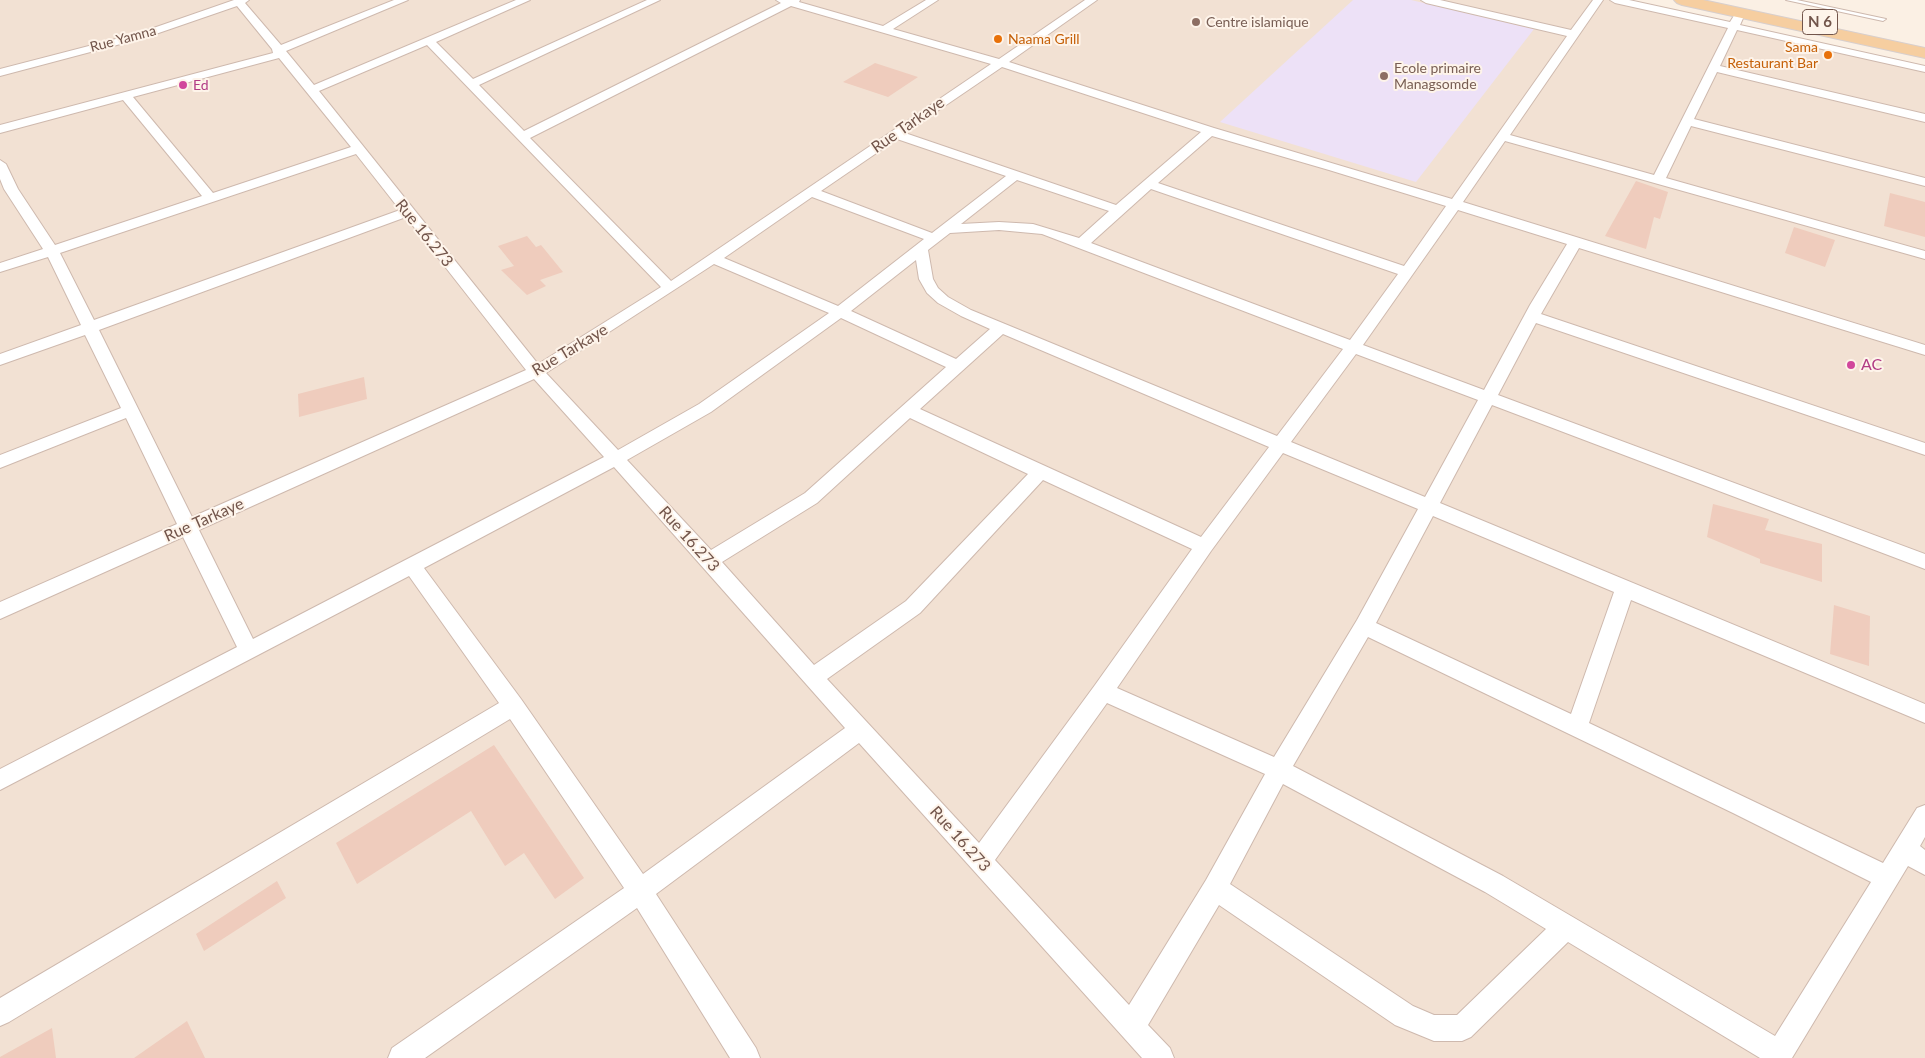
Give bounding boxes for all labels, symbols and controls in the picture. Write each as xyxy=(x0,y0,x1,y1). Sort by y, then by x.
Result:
road number: N 6 xyxy=(1802,10,1838,34)
place label: Centre islamique xyxy=(1206,14,1309,30)
marker: Centre islamique xyxy=(1190,16,1202,28)
street label: Rue Yamna xyxy=(88,22,158,56)
place label: Naama Grill xyxy=(1008,31,1080,47)
marker: Naama Grill xyxy=(992,33,1004,45)
place label: Sama Restaurant Bar xyxy=(1727,39,1818,72)
marker: Sama Restaurant Bar xyxy=(1822,49,1834,61)
place label: Ecole primaire Managsomde xyxy=(1394,60,1481,92)
marker: Ecole primaire Managsomde xyxy=(1378,70,1390,82)
place label: Ed xyxy=(193,77,209,93)
marker: Ed xyxy=(177,79,189,91)
street label: Rue Tarkaye xyxy=(868,93,948,157)
street label: Rue 16.273 xyxy=(391,195,457,271)
street label: Rue Tarkaye xyxy=(529,320,611,380)
place label: AC xyxy=(1861,355,1882,375)
marker: AC xyxy=(1845,359,1857,371)
street label: Rue Tarkaye xyxy=(161,494,247,546)
street label: Rue 16.273 xyxy=(655,502,723,576)
street label: Rue 16.273 xyxy=(926,802,994,876)

